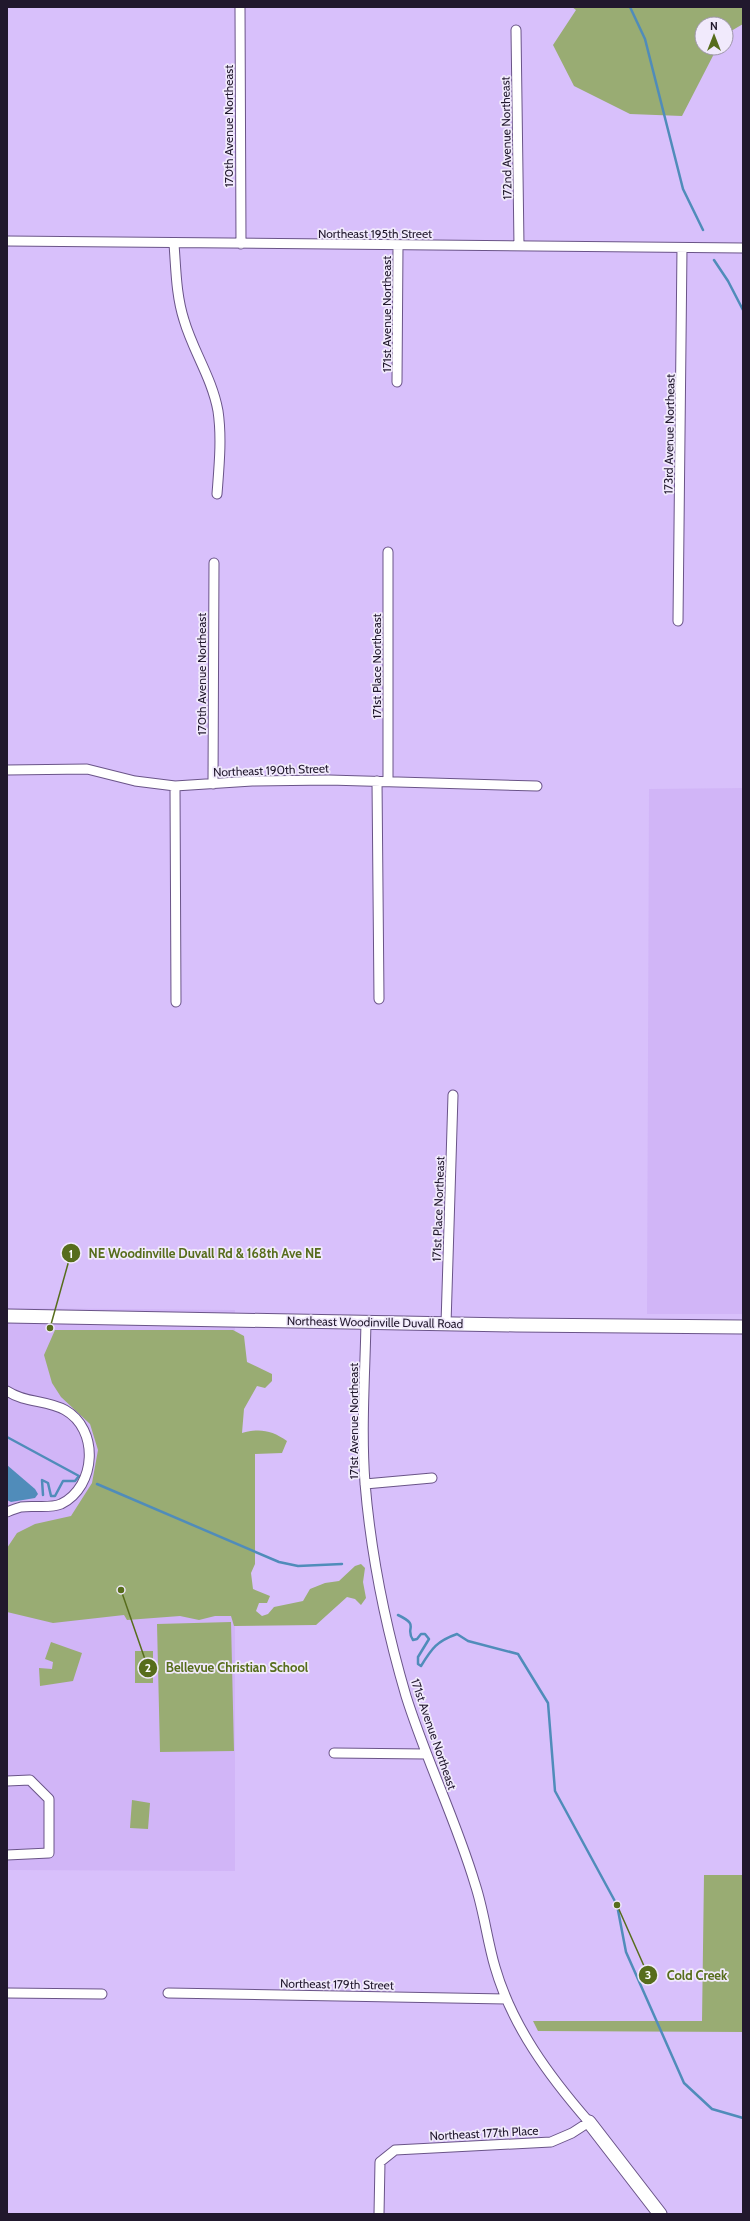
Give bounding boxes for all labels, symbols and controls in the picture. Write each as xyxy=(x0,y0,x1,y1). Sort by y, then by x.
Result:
north arrow xyxy=(694,16,734,56)
text: N xyxy=(710,19,718,33)
street label: 170th Avenue Northeast xyxy=(221,65,236,187)
street label: 172nd Avenue Northeast xyxy=(497,76,515,200)
street label: Northeast 195th Street xyxy=(318,226,432,241)
street label: 171st Avenue Northeast xyxy=(379,256,394,372)
street label: 173rd Avenue Northeast xyxy=(660,374,678,494)
street label: 170th Avenue Northeast xyxy=(194,613,209,735)
street label: 171st Place Northeast xyxy=(369,613,384,719)
street label: Northeast 190th Street xyxy=(213,760,329,780)
street label: 171st Place Northeast xyxy=(429,1156,447,1262)
callout: NE Woodinville Duvall Rd & 168th Ave NE xyxy=(61,1241,329,1266)
text: NE Woodinville Duvall Rd & 168th Ave NE xyxy=(89,1245,321,1261)
text: 1 xyxy=(69,1246,73,1261)
street label: Northeast Woodinville Duvall Road xyxy=(287,1313,463,1331)
street label: 171st Avenue Northeast xyxy=(346,1363,361,1479)
callout: Bellevue Christian School xyxy=(138,1655,316,1680)
text: Bellevue Christian School xyxy=(166,1659,309,1675)
text: 2 xyxy=(145,1660,151,1675)
street label: 171st Avenue Northeast xyxy=(408,1676,460,1792)
callout: Cold Creek xyxy=(638,1963,735,1988)
text: 3 xyxy=(645,1967,651,1982)
text: Cold Creek xyxy=(667,1967,728,1983)
street label: Northeast 179th Street xyxy=(280,1976,394,1992)
street label: Northeast 177th Place xyxy=(429,2123,539,2143)

